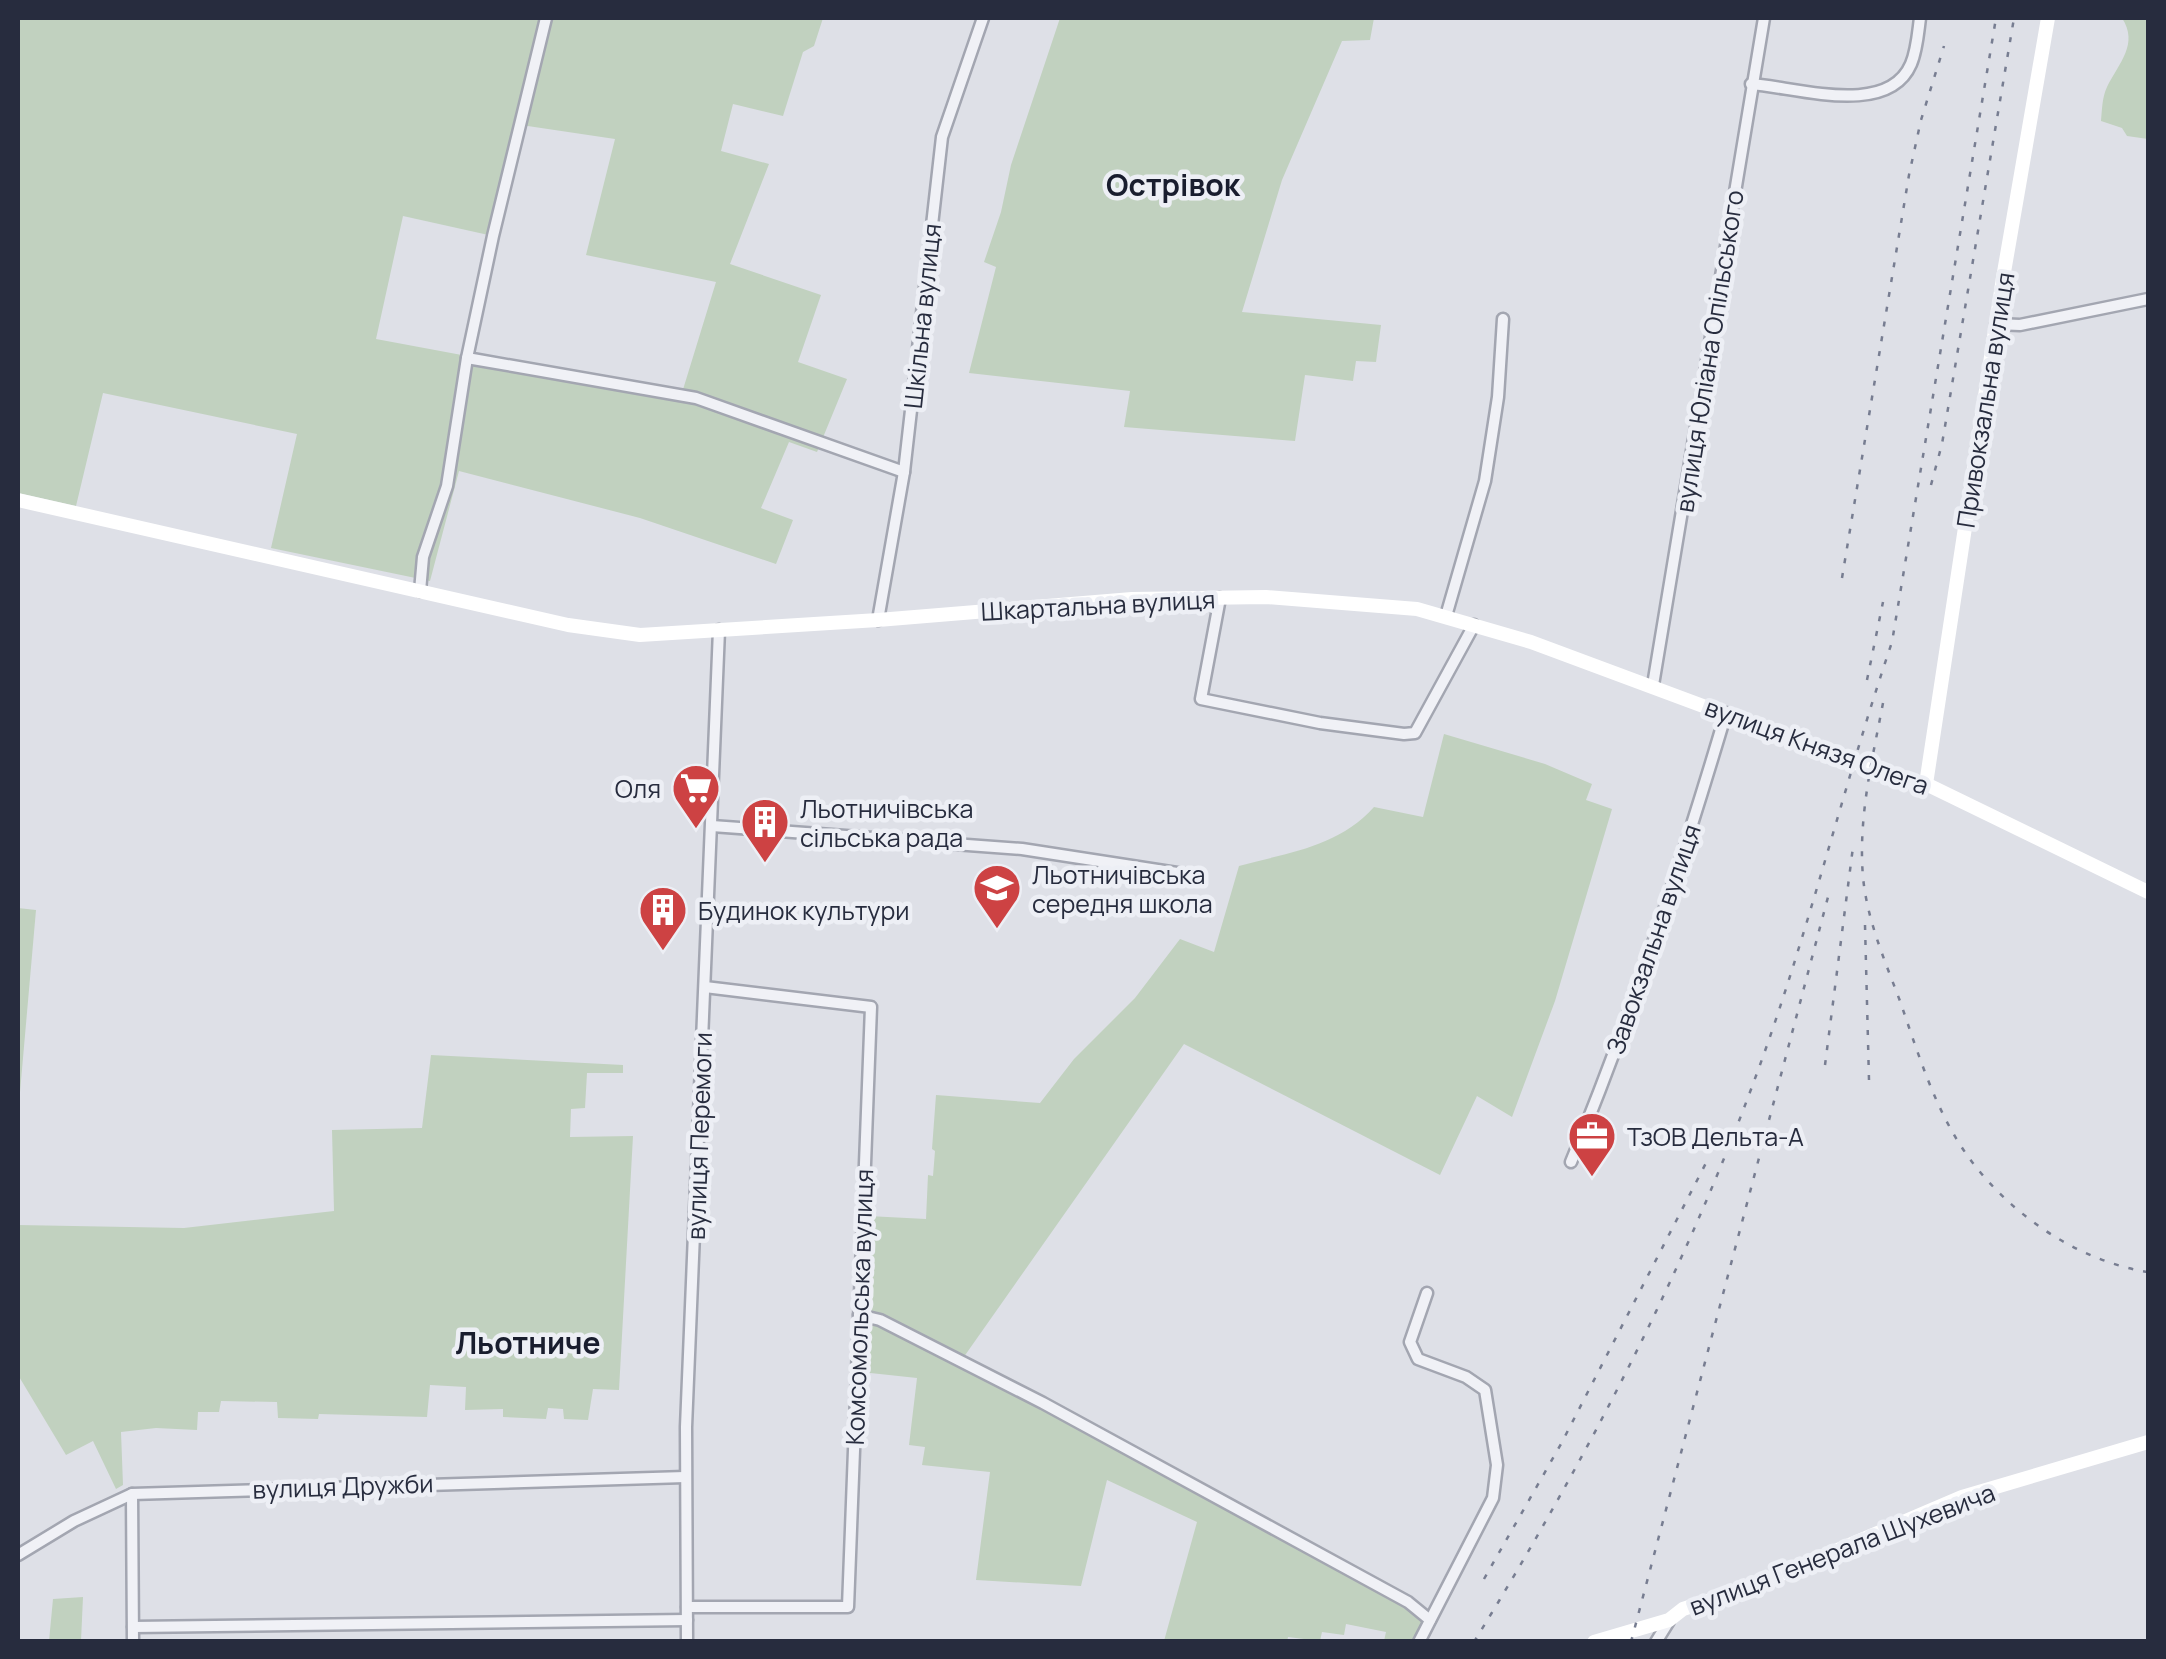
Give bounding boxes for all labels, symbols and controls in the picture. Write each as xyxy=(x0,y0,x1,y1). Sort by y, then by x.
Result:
district label: Острівок xyxy=(1106,164,1241,205)
street label: вулиця Юліана Опільського xyxy=(1666,187,1752,515)
street label: Шкільна вулиця xyxy=(895,222,949,410)
street label: Привокзальна вулиця xyxy=(1948,270,2022,530)
street label: Шкартальна вулиця xyxy=(980,581,1216,629)
street label: вулиця Князя Олега xyxy=(1700,689,1934,803)
supermarket icon: Оля xyxy=(670,762,722,830)
place label: Оля xyxy=(615,771,661,806)
place label: Льотничівська сільська рада xyxy=(800,791,973,855)
building icon: Льотничівська сільська рада xyxy=(739,796,791,864)
street label: Завокзальна вулиця xyxy=(1597,819,1709,1059)
place label: Льотничівська середня школа xyxy=(1032,857,1213,921)
school or university icon: Льотничівська середня школа xyxy=(971,862,1023,930)
building icon: Будинок культури xyxy=(637,884,689,952)
place label: Будинок культури xyxy=(698,893,909,928)
street label: вулиця Перемоги xyxy=(678,1032,720,1240)
office icon: ТзОВ Дельта-А xyxy=(1566,1110,1618,1178)
place label: ТзОВ Дельта-А xyxy=(1627,1119,1804,1154)
street label: Комсомольська вулиця xyxy=(837,1168,881,1446)
district label: Льотниче xyxy=(455,1322,601,1363)
street label: вулиця Дружби xyxy=(252,1465,434,1507)
street label: вулиця Генерала Шухевича xyxy=(1684,1474,2000,1624)

